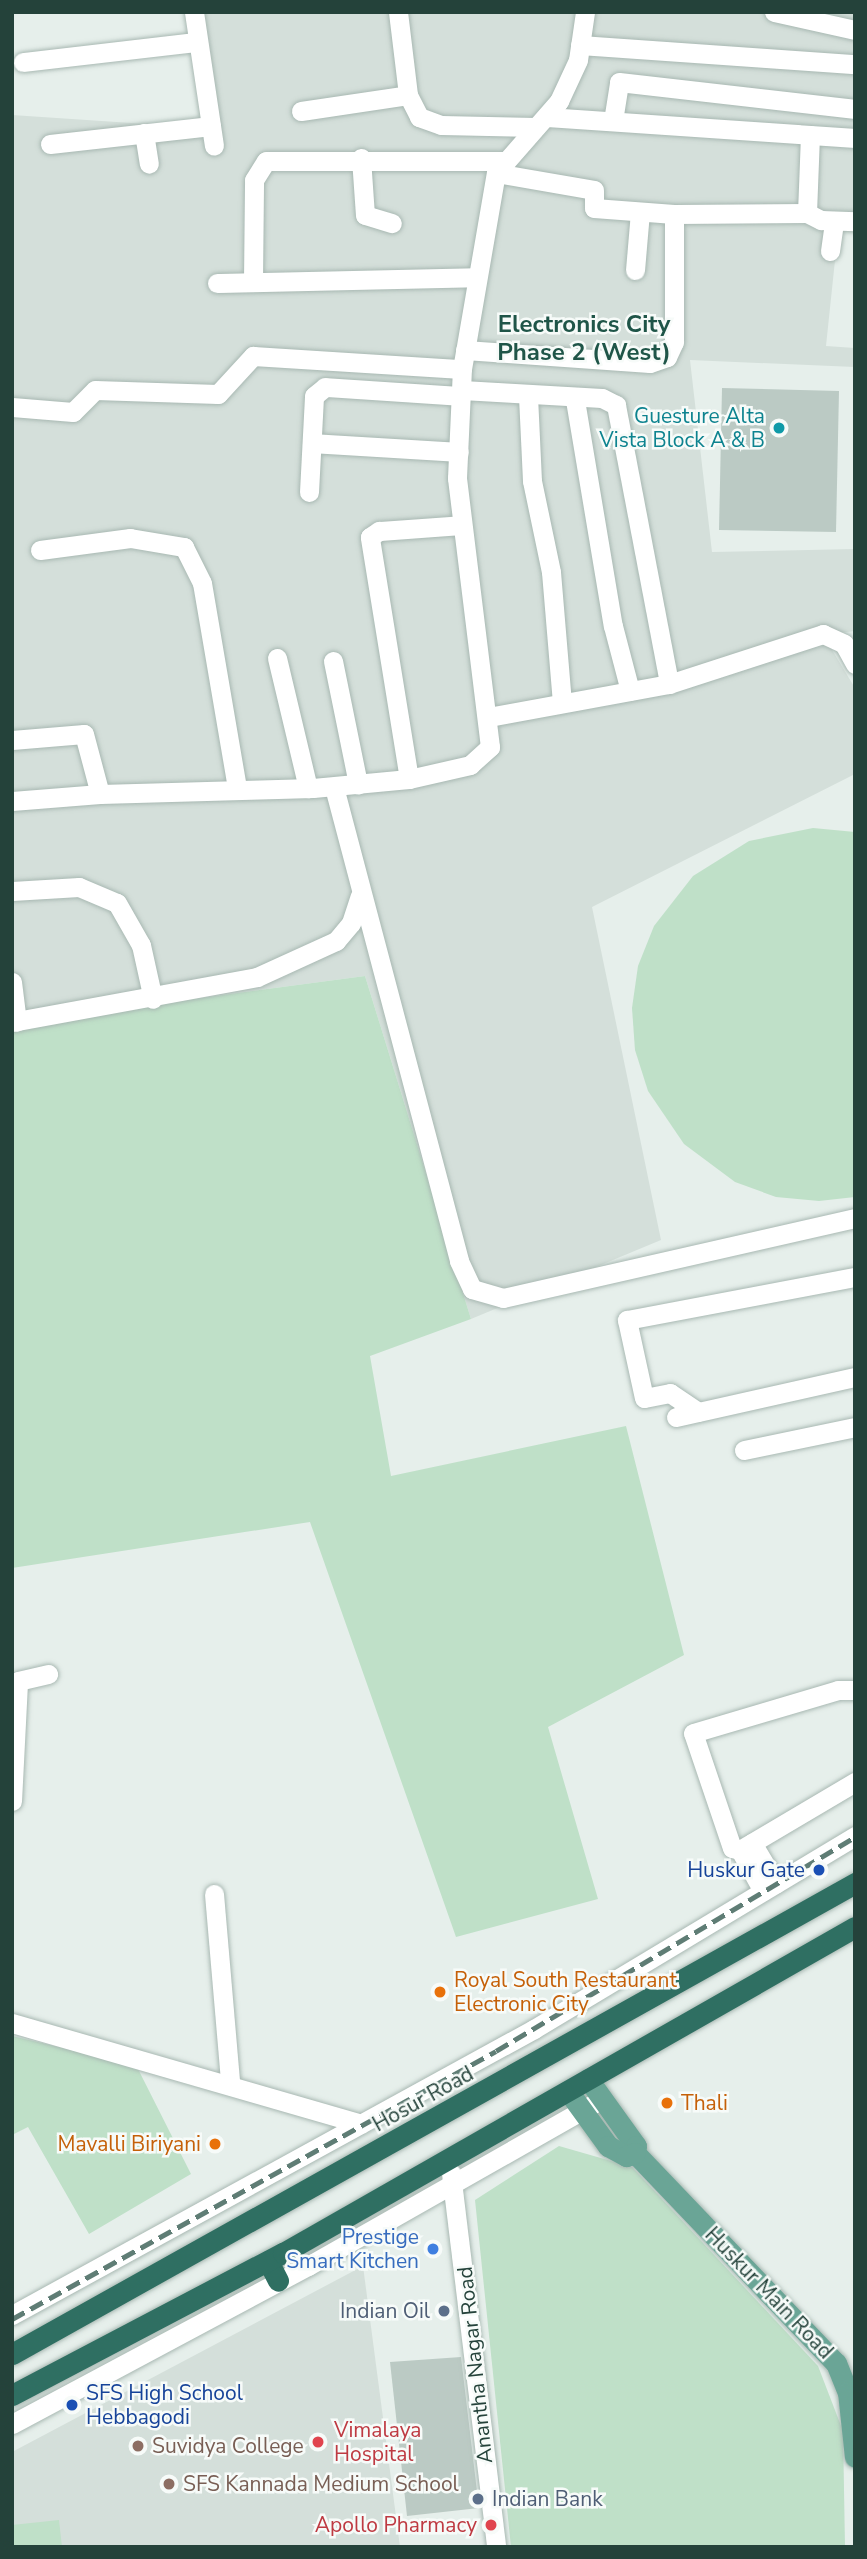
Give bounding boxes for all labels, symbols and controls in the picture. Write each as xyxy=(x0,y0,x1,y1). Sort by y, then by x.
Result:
district label: Electronics City Phase 2 (West) xyxy=(497,311,671,367)
place label: Guesture Alta Vista Block A & B xyxy=(599,403,765,453)
marker: Guesture Alta Vista Block A & B xyxy=(771,420,787,436)
place label: Huskur Gate xyxy=(687,1857,805,1883)
marker: Huskur Gate xyxy=(811,1862,827,1878)
place label: Royal South Restaurant Electronic City xyxy=(454,1967,677,2017)
marker: Royal South Restaurant Electronic City xyxy=(432,1984,448,2000)
street label: Hosur Road xyxy=(368,2061,478,2137)
place label: Thali xyxy=(681,2090,728,2116)
marker: Thali xyxy=(659,2095,675,2111)
place label: Mavalli Biriyani xyxy=(58,2131,201,2157)
marker: Mavalli Biriyani xyxy=(207,2136,223,2152)
street label: Huskur Main Road xyxy=(700,2222,838,2364)
place label: Prestige Smart Kitchen xyxy=(286,2224,419,2274)
marker: Prestige Smart Kitchen xyxy=(425,2241,441,2257)
street label: Anantha Nagar Road xyxy=(452,2265,498,2465)
place label: Indian Oil xyxy=(340,2298,430,2324)
marker: Indian Oil xyxy=(436,2303,452,2319)
place label: SFS High School Hebbagodi xyxy=(86,2380,243,2430)
marker: SFS High School Hebbagodi xyxy=(64,2397,80,2413)
place label: Vimalaya Hospital xyxy=(334,2417,421,2467)
marker: Vimalaya Hospital xyxy=(308,2432,328,2452)
place label: Suvidya College xyxy=(152,2433,304,2459)
marker: Suvidya College xyxy=(130,2438,146,2454)
place label: SFS Kannada Medium School xyxy=(183,2471,459,2497)
marker: SFS Kannada Medium School xyxy=(161,2476,177,2492)
place label: Indian Bank xyxy=(492,2486,603,2512)
marker: Indian Bank xyxy=(470,2491,486,2507)
place label: Apollo Pharmacy xyxy=(315,2512,477,2538)
marker: Apollo Pharmacy xyxy=(483,2517,499,2533)

